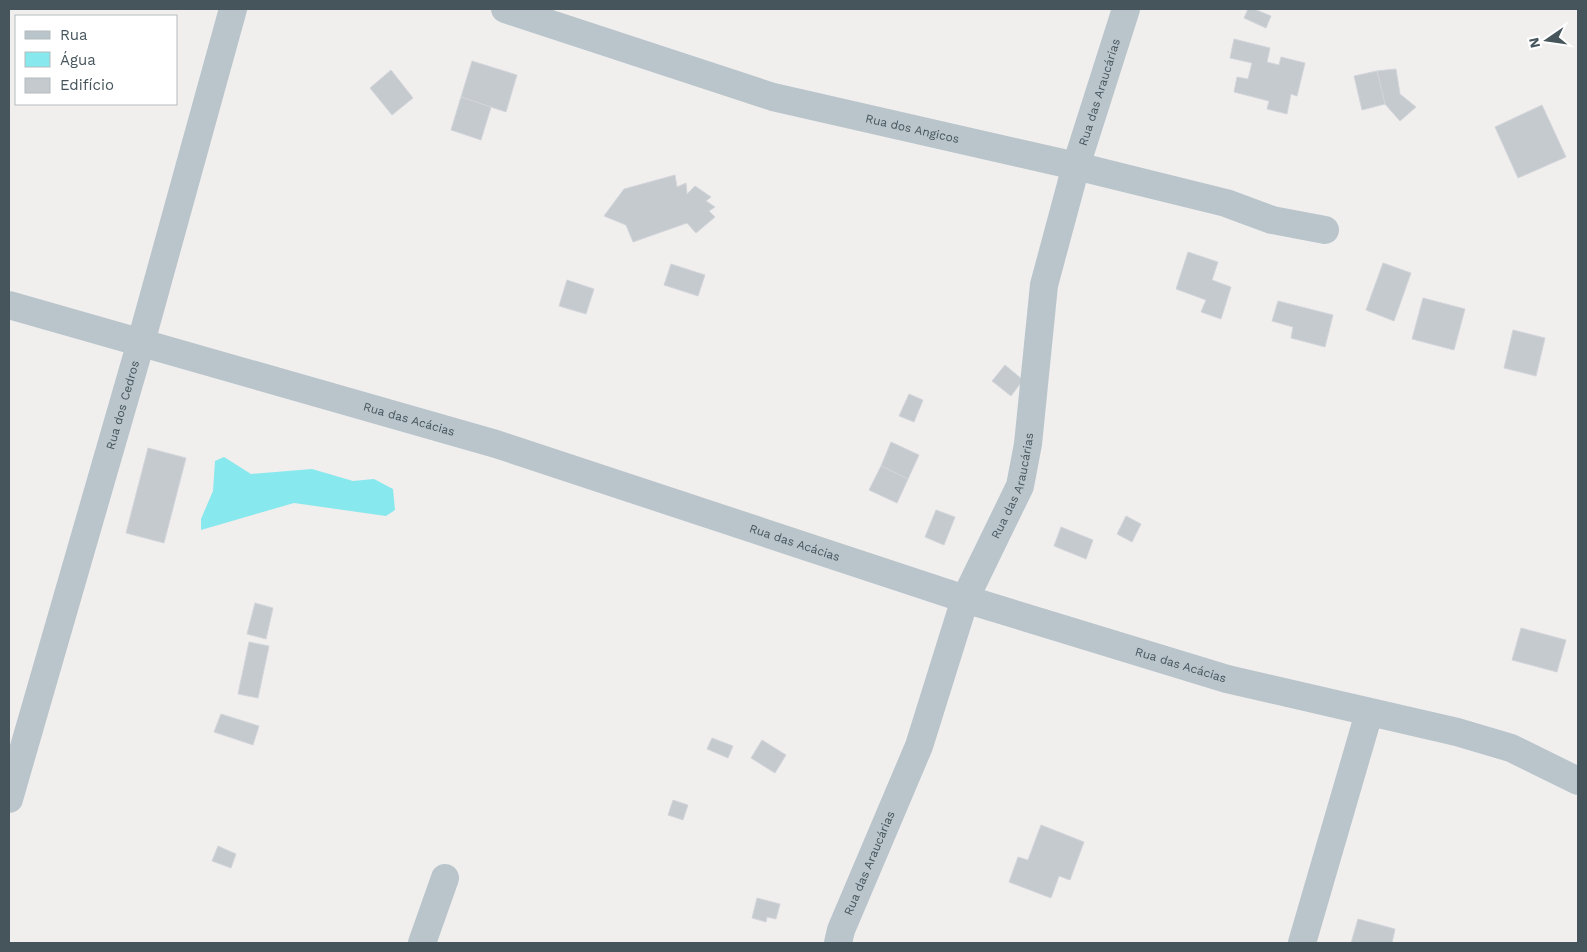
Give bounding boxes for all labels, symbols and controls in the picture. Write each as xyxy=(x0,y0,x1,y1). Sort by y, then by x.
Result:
legend xyxy=(15,15,178,105)
north arrow xyxy=(1522,15,1572,65)
text: Rua xyxy=(60,26,88,44)
text: N xyxy=(1525,36,1543,50)
street label: Rua das Araucárias xyxy=(1076,37,1123,148)
text: Água xyxy=(60,51,96,69)
text: Edifício xyxy=(60,76,114,94)
street label: Rua dos Angicos xyxy=(864,111,961,146)
street label: Rua dos Cedros xyxy=(103,359,142,451)
street label: Rua das Acácias xyxy=(362,399,456,439)
street label: Rua das Araucárias xyxy=(988,432,1036,541)
street label: Rua das Acácias xyxy=(748,521,842,564)
street label: Rua das Acácias xyxy=(1133,644,1228,685)
street label: Rua das Araucárias xyxy=(841,809,898,917)

